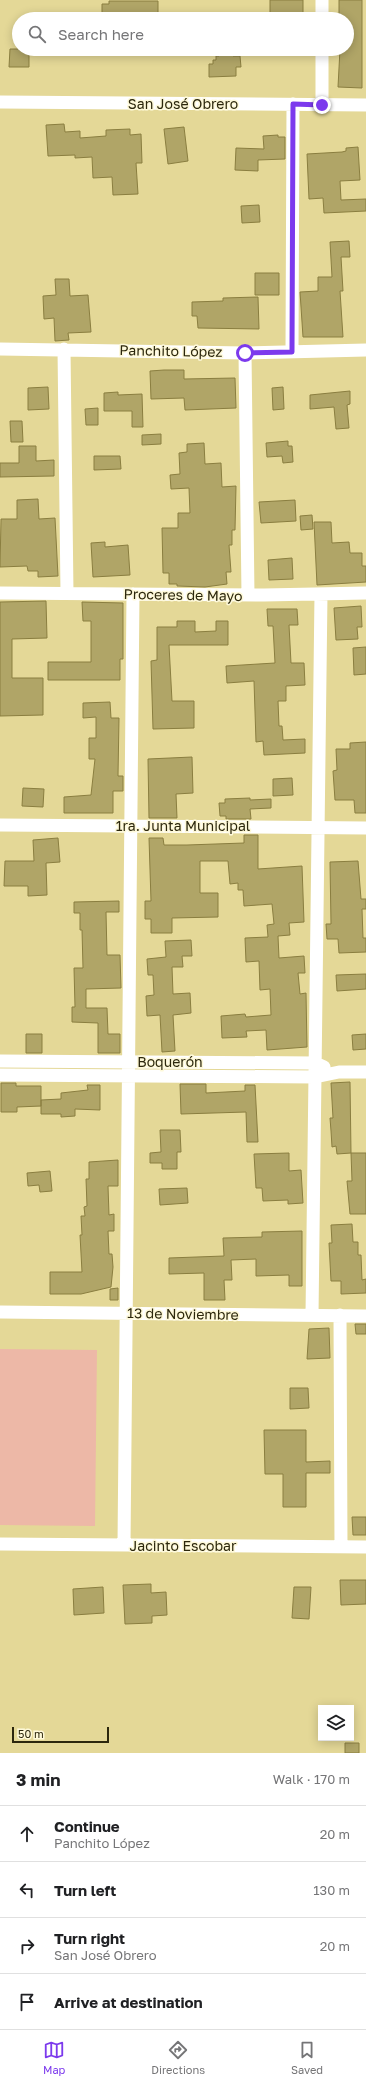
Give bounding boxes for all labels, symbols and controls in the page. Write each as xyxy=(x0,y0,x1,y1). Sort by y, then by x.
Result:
search box xyxy=(12,12,354,56)
icon: search xyxy=(26,23,48,45)
text: Search here xyxy=(58,25,144,43)
street label: San José Obrero xyxy=(128,95,238,112)
route end xyxy=(313,96,331,114)
street label: Panchito López xyxy=(119,341,223,360)
route start xyxy=(236,344,254,362)
street label: Proceres de Mayo xyxy=(123,585,243,604)
street label: 1ra. Junta Municipal xyxy=(116,817,250,834)
street label: Boquerón xyxy=(137,1053,203,1070)
street label: 13 de Noviembre xyxy=(127,1304,239,1323)
street label: Jacinto Escobar xyxy=(129,1537,237,1554)
map controls xyxy=(318,1705,354,1741)
button: layers xyxy=(318,1705,354,1741)
scale bar xyxy=(12,1725,109,1744)
text: 50 m xyxy=(18,1727,44,1740)
text: 3 min xyxy=(16,1769,60,1790)
text: Walk · 170 m xyxy=(273,1771,350,1787)
text: Continue xyxy=(54,1817,120,1835)
icon: ahead xyxy=(16,1823,38,1845)
text: 20 m xyxy=(320,1826,350,1842)
text: Panchito López xyxy=(54,1835,150,1851)
icon: left xyxy=(16,1879,38,1901)
text: Turn left xyxy=(54,1881,116,1899)
text: 130 m xyxy=(313,1882,350,1898)
text: Turn right xyxy=(54,1929,125,1947)
icon: right xyxy=(16,1935,38,1957)
text: 20 m xyxy=(320,1938,350,1954)
text: San José Obrero xyxy=(54,1947,156,1963)
icon: arrive xyxy=(16,1991,38,2013)
text: Arrive at destination xyxy=(54,1993,203,2011)
tab: Map xyxy=(43,2039,65,2076)
tab: Directions xyxy=(151,2039,205,2076)
tab: Saved xyxy=(291,2039,323,2076)

